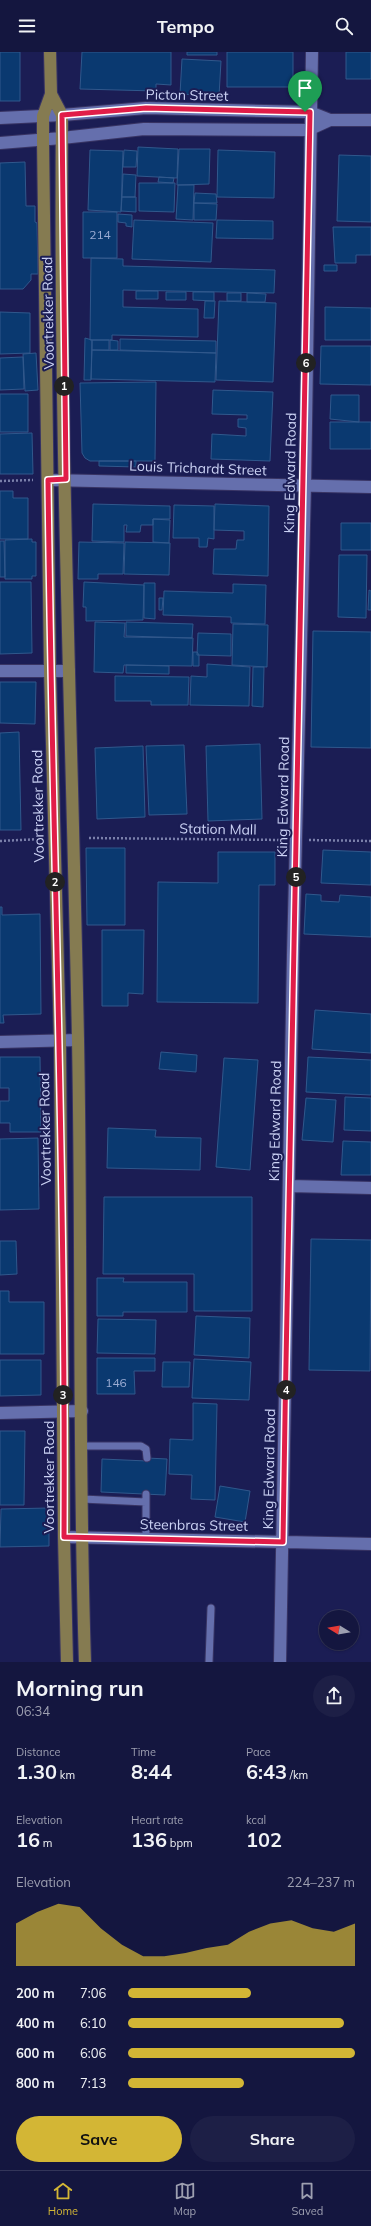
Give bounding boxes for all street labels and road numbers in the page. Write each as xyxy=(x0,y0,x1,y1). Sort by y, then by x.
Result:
street label: Picton Street xyxy=(145,85,229,105)
street label: Voortrekker Road xyxy=(38,256,58,370)
street label: King Edward Road xyxy=(280,412,300,534)
street label: Louis Trichardt Street xyxy=(129,457,267,479)
street label: King Edward Road xyxy=(273,736,293,858)
street label: Voortrekker Road xyxy=(28,749,48,863)
street label: Station Mall xyxy=(179,819,257,839)
street label: King Edward Road xyxy=(265,1060,285,1182)
street label: Voortrekker Road xyxy=(35,1072,55,1186)
street label: King Edward Road xyxy=(259,1408,279,1530)
street label: Voortrekker Road xyxy=(40,1421,58,1533)
street label: Steenbras Street xyxy=(140,1515,248,1535)

